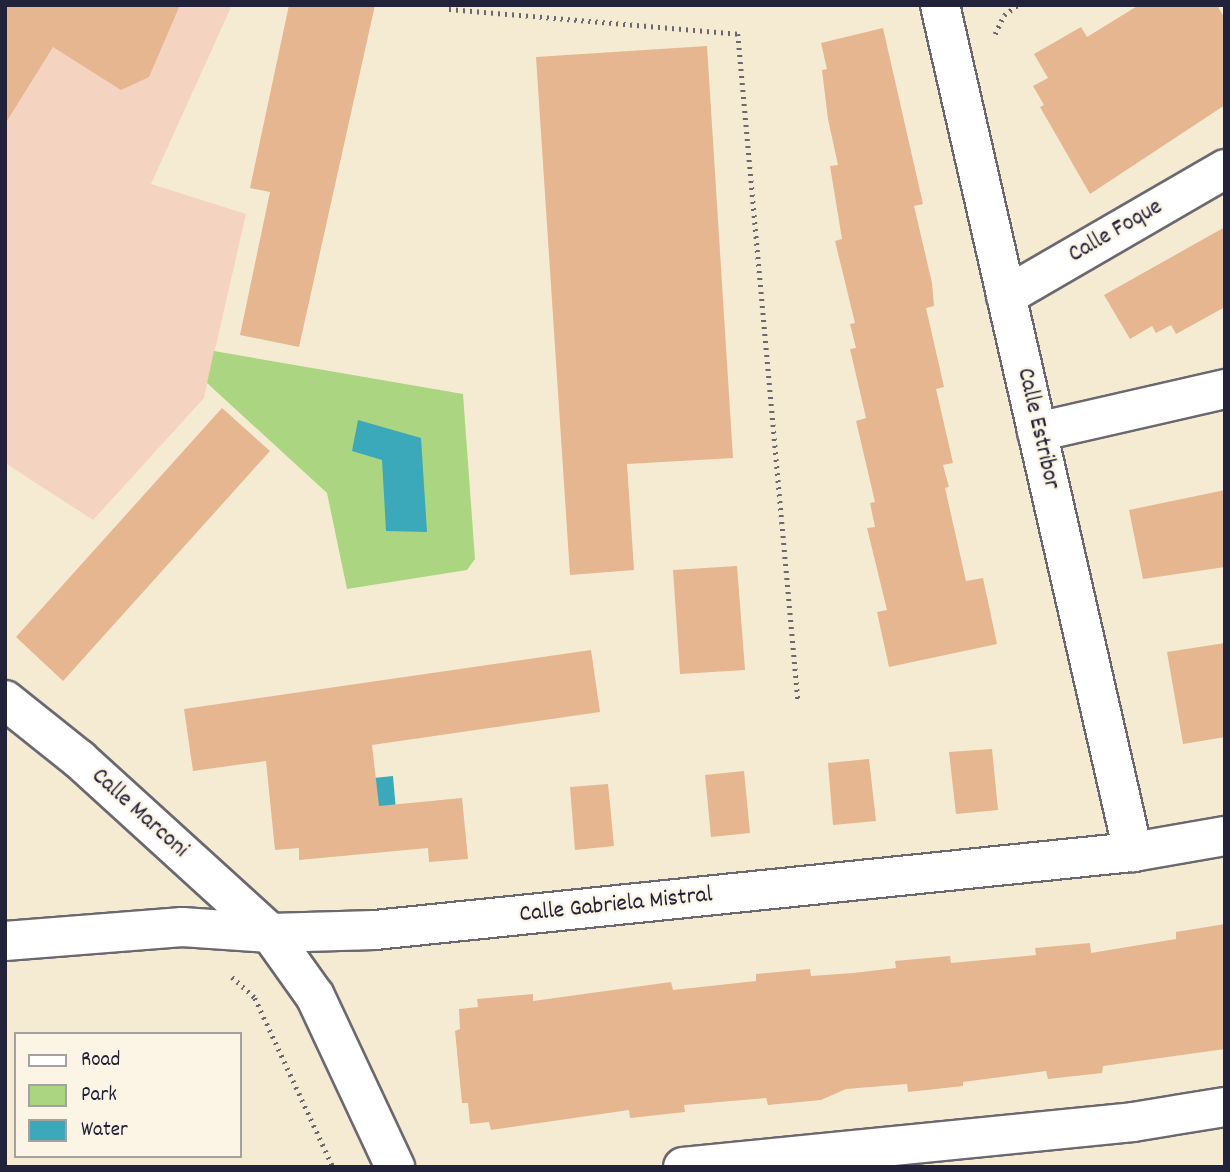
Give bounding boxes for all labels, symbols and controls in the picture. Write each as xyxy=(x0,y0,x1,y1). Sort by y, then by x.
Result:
street label: Calle Foque xyxy=(1064,194,1168,270)
street label: Calle Estribor xyxy=(1009,365,1065,493)
street label: Calle Marconi xyxy=(85,763,193,865)
street label: Calle Gabriela Mistral xyxy=(518,882,714,930)
legend xyxy=(14,1032,242,1158)
text: Road xyxy=(81,1046,120,1076)
text: Park xyxy=(81,1081,117,1111)
text: Water xyxy=(81,1116,128,1146)

